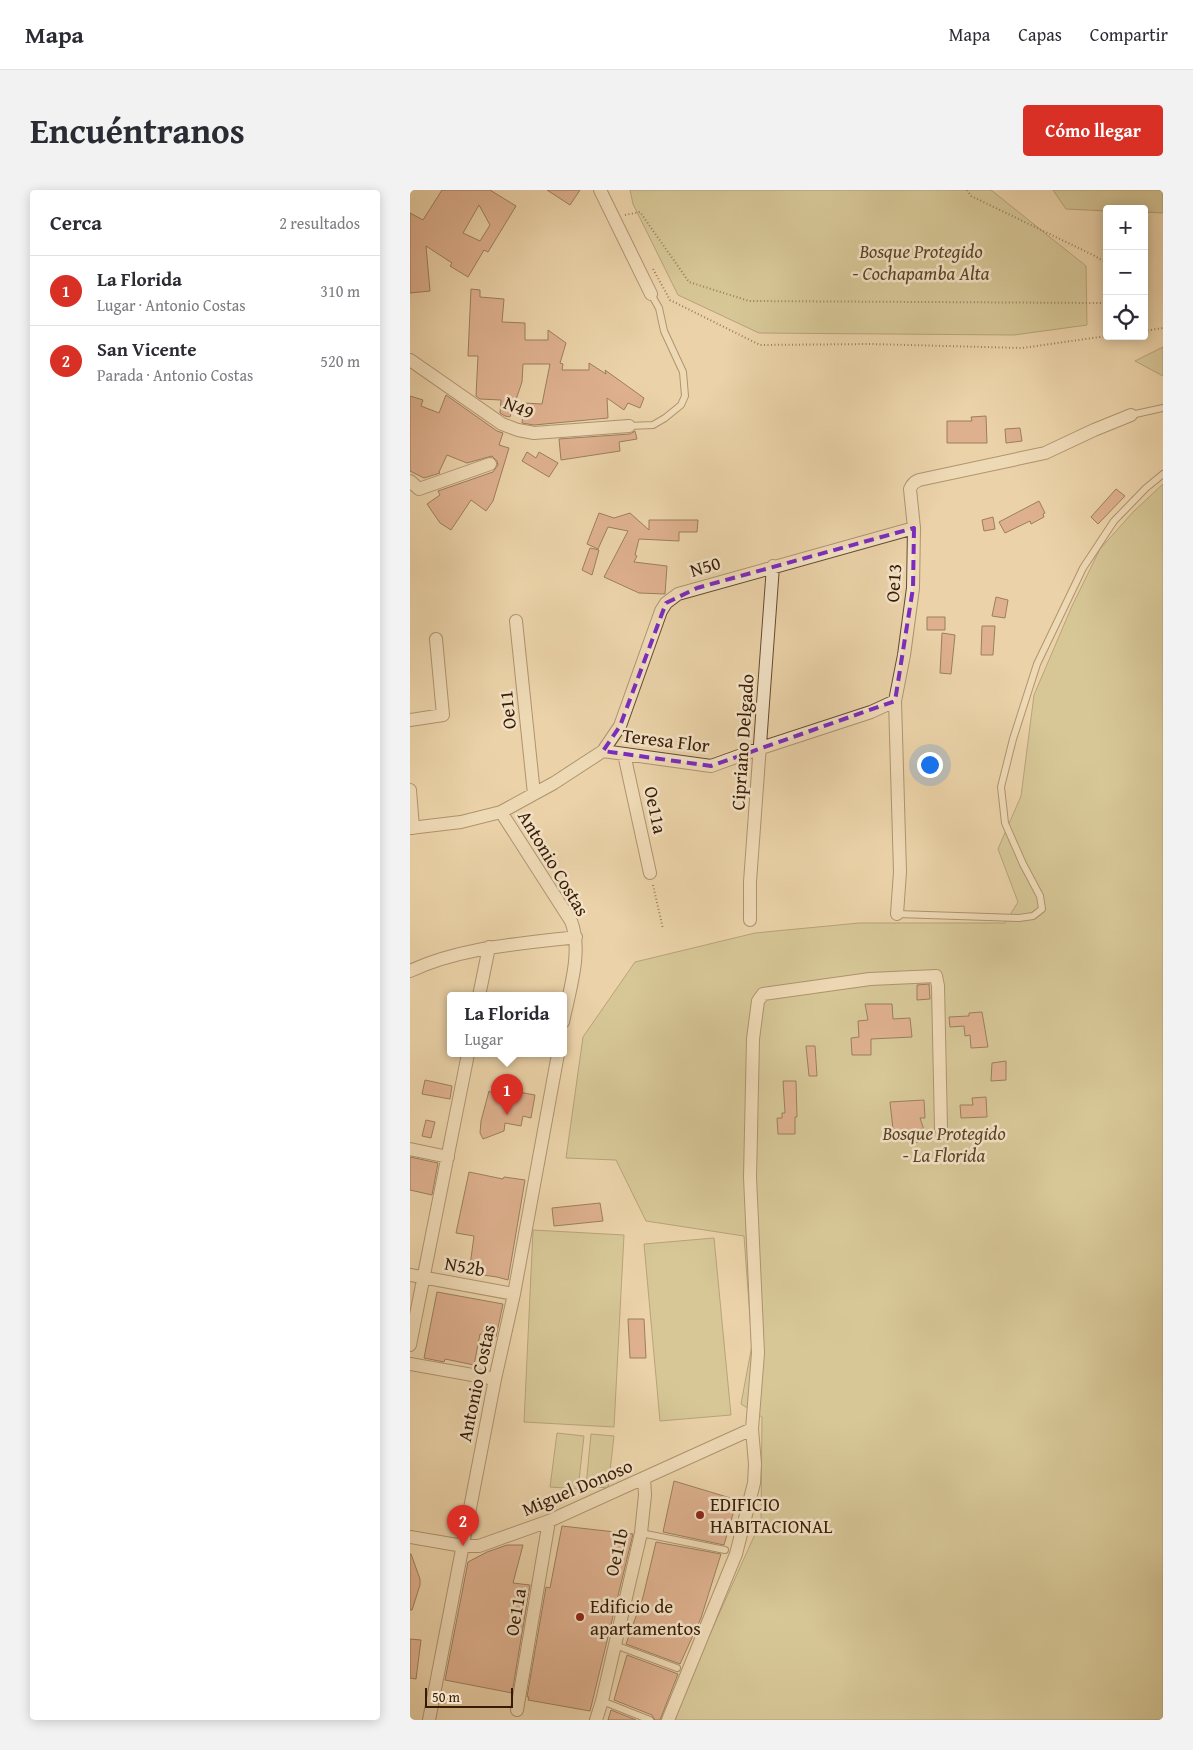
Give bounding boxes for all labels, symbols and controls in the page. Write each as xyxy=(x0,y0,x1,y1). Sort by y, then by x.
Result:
text: Mapa xyxy=(25,17,84,52)
text: Mapa xyxy=(949,21,990,48)
text: Capas xyxy=(1018,21,1062,48)
text: Compartir xyxy=(1090,21,1168,48)
text: Encuéntranos xyxy=(30,105,245,156)
button: Cómo llegar xyxy=(1023,105,1163,156)
map controls xyxy=(1103,205,1148,340)
button: + xyxy=(1103,205,1148,250)
text: Cerca xyxy=(50,207,102,238)
text: 2 resultados xyxy=(279,211,360,235)
park label: Bosque Protegido - Cochapamba Alta xyxy=(853,237,990,287)
button: − xyxy=(1103,250,1148,295)
text: La Florida xyxy=(97,265,182,293)
text: 1 xyxy=(62,279,70,303)
text: 310 m xyxy=(320,279,360,303)
text: Lugar · Antonio Costas xyxy=(97,293,246,317)
button: locate xyxy=(1103,295,1148,340)
text: San Vicente xyxy=(97,335,197,363)
text: 2 xyxy=(62,349,70,373)
text: 520 m xyxy=(320,349,360,373)
text: Parada · Antonio Costas xyxy=(97,363,253,387)
street label: N49 xyxy=(499,388,539,426)
street label: N50 xyxy=(686,548,724,584)
street label: Oe13 xyxy=(878,563,908,603)
street label: Cipriano Delgado xyxy=(723,673,761,811)
street label: Oe11 xyxy=(491,689,523,731)
street label: Teresa Flor xyxy=(621,721,712,759)
your location xyxy=(917,752,943,778)
street label: Oe11a xyxy=(637,784,675,836)
street label: Antonio Costas xyxy=(511,805,597,921)
popup xyxy=(447,992,567,1057)
text: La Florida xyxy=(465,999,549,1027)
text: Lugar xyxy=(465,1027,503,1051)
pin: 1 xyxy=(491,1074,523,1115)
park label: Bosque Protegido - La Florida xyxy=(881,1119,1006,1169)
street label: N52b xyxy=(443,1249,488,1283)
street label: Antonio Costas xyxy=(450,1322,502,1444)
street label: Miguel Donoso xyxy=(517,1451,637,1523)
place label: EDIFICIO HABITACIONAL xyxy=(710,1490,832,1540)
pin: 2 xyxy=(447,1505,479,1546)
marker: EDIFICIO HABITACIONAL xyxy=(694,1509,706,1521)
street label: Oe11b xyxy=(597,1525,635,1579)
street label: Oe11a xyxy=(497,1586,533,1638)
place label: Edificio de apartamentos xyxy=(590,1592,701,1642)
marker: Edificio de apartamentos xyxy=(574,1611,586,1623)
scale bar xyxy=(425,1685,512,1708)
text: 50 m xyxy=(432,1687,460,1707)

